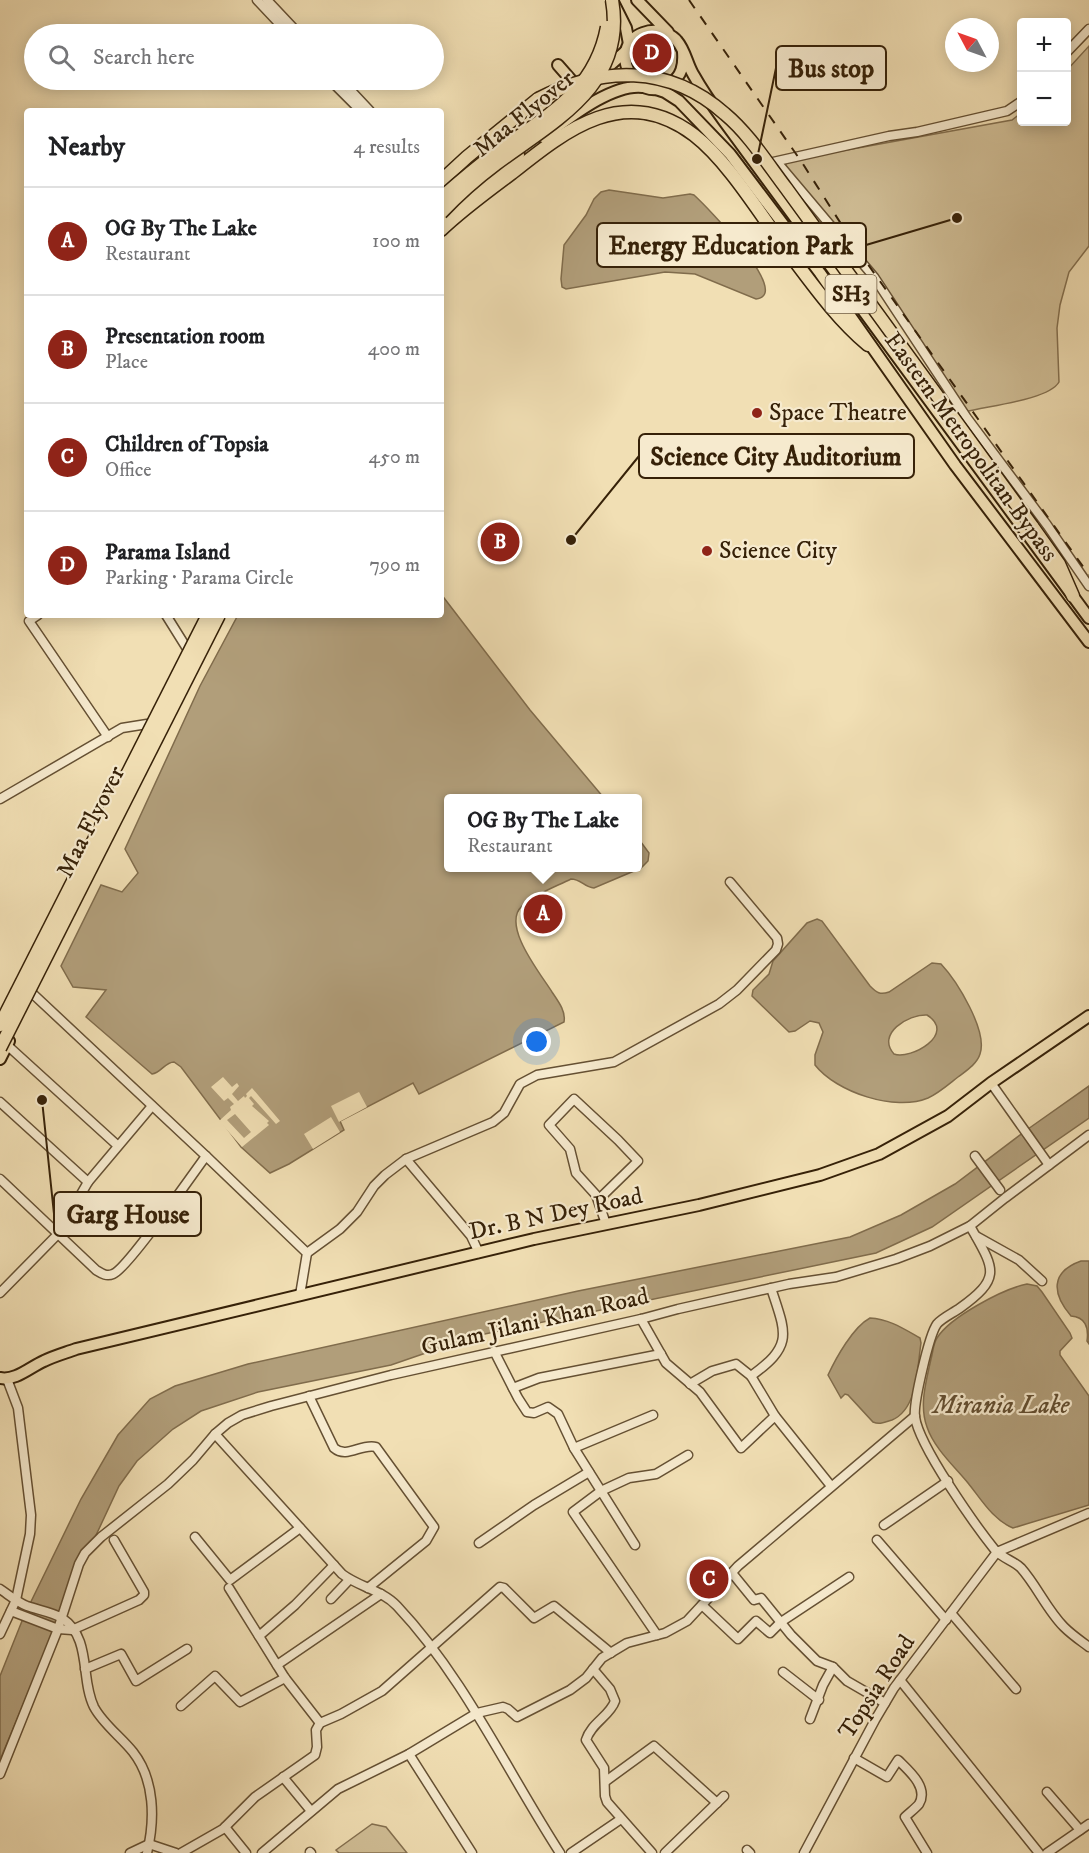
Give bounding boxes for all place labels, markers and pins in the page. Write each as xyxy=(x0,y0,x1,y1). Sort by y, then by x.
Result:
pin: D xyxy=(632,31,672,76)
callout: Bus stop xyxy=(776,46,886,90)
callout: Energy Education Park xyxy=(597,223,866,267)
place label: Space Theatre xyxy=(769,398,907,428)
marker: Space Theatre xyxy=(750,406,764,420)
callout: Science City Auditorium xyxy=(639,434,914,478)
pin: B xyxy=(480,520,520,564)
place label: Science City xyxy=(719,536,838,566)
marker: Science City xyxy=(700,544,714,558)
pin: A xyxy=(524,892,562,936)
callout: Garg House xyxy=(54,1192,201,1236)
pin: C xyxy=(690,1556,728,1602)

